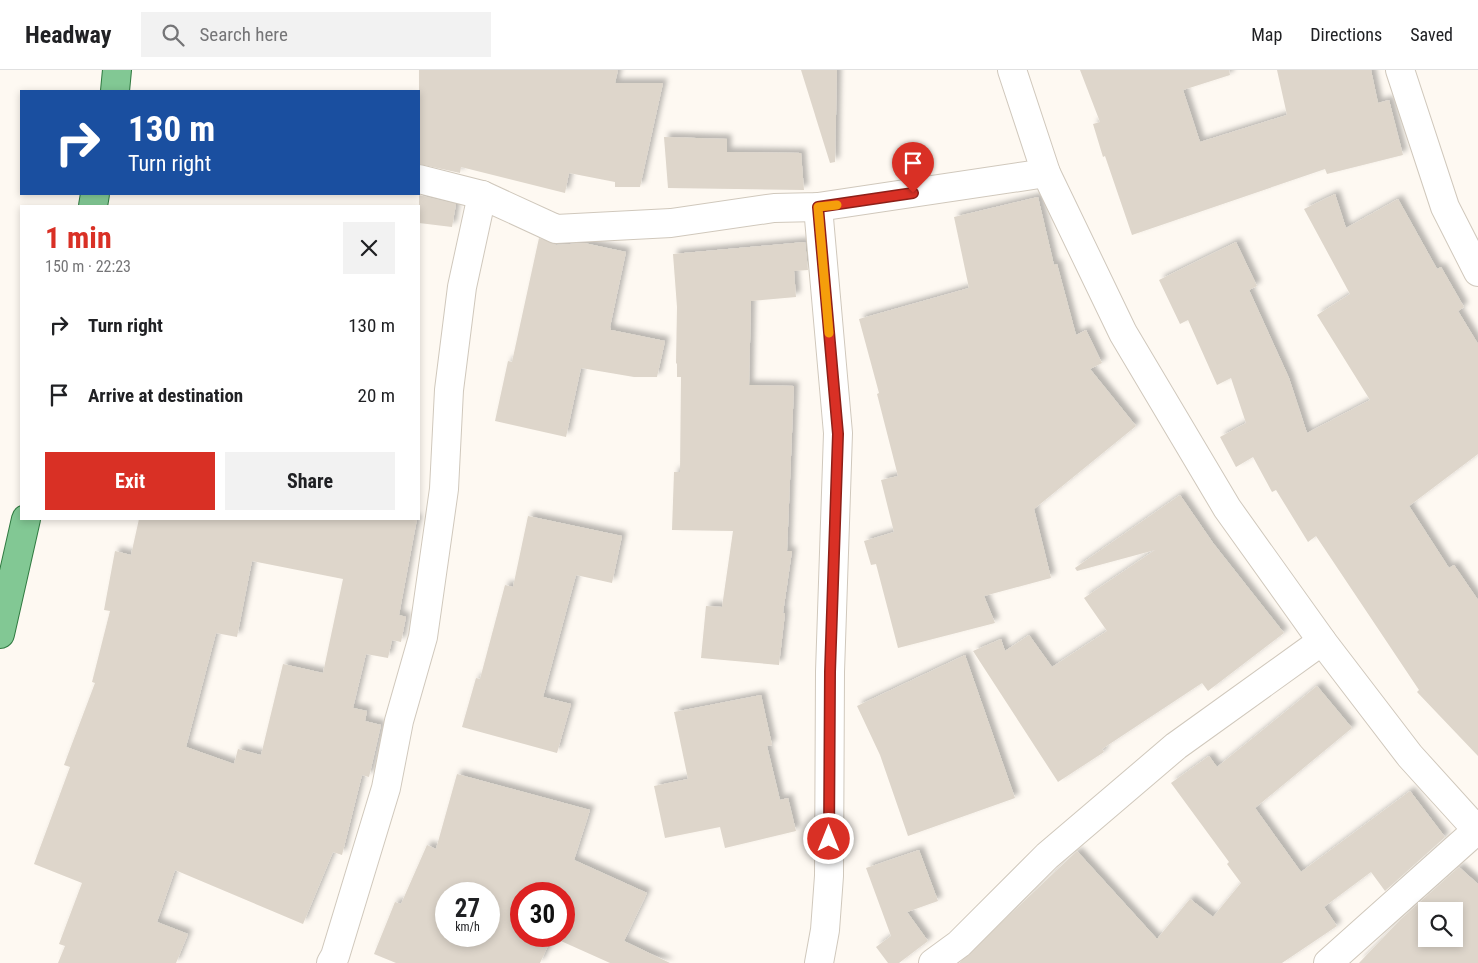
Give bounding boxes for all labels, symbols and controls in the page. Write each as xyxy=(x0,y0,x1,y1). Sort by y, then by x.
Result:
search box xyxy=(141,12,491,57)
text: Headway xyxy=(25,21,111,49)
icon: search xyxy=(159,21,187,49)
text: Search here xyxy=(199,23,288,46)
text: Map xyxy=(1251,24,1282,45)
text: Directions xyxy=(1310,24,1382,45)
text: Saved xyxy=(1410,24,1453,45)
text: 130 m xyxy=(128,109,215,150)
icon: right xyxy=(45,110,110,175)
pin xyxy=(892,142,934,193)
icon: arrive xyxy=(899,149,927,177)
text: Turn right xyxy=(128,151,211,176)
text: 1 min xyxy=(45,220,112,255)
button: close xyxy=(343,222,395,274)
text: 150 m · 22:23 xyxy=(45,257,131,276)
icon: right xyxy=(45,311,73,339)
text: Turn right xyxy=(88,314,163,337)
text: 130 m xyxy=(348,314,395,337)
icon: arrive xyxy=(45,381,73,409)
text: Arrive at destination xyxy=(88,384,243,407)
text: 20 m xyxy=(358,384,395,407)
button: Exit xyxy=(45,452,215,510)
button: Share xyxy=(225,452,395,510)
position arrow xyxy=(802,812,854,864)
speed limit sign: 30 xyxy=(510,882,575,947)
text: 27 xyxy=(455,894,480,923)
map controls xyxy=(1418,902,1463,947)
button: search xyxy=(1418,902,1463,947)
text: km/h xyxy=(455,920,480,934)

